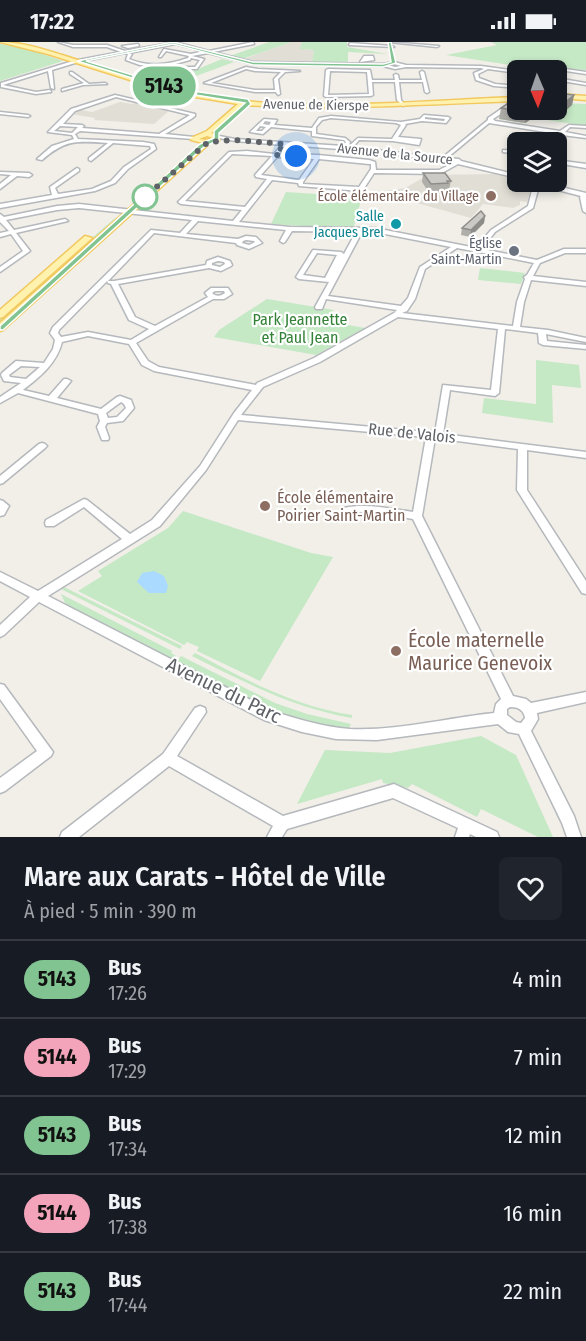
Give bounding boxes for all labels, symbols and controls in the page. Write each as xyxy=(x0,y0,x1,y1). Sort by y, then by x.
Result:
text: 17:22 xyxy=(30,8,74,35)
north arrow xyxy=(507,60,567,120)
map controls xyxy=(507,60,567,192)
line badge: 5143 xyxy=(122,66,206,105)
text: 5143 xyxy=(145,73,183,99)
street label: Avenue de Kierspe xyxy=(263,96,369,114)
button: layers xyxy=(507,132,567,192)
street label: Avenue de la Source xyxy=(337,140,453,169)
your location xyxy=(281,141,311,171)
unlabelled marker xyxy=(132,184,158,210)
place label: École élémentaire du Village xyxy=(318,187,479,205)
marker: École élémentaire du Village xyxy=(484,189,498,203)
place label: Salle Jacques Brel xyxy=(314,208,384,241)
marker: Salle Jacques Brel xyxy=(389,217,403,231)
place label: Église Saint-Martin xyxy=(431,234,502,268)
marker: Église Saint-Martin xyxy=(507,244,521,258)
park label: Park Jeannette et Paul Jean xyxy=(252,310,348,347)
street label: Rue de Valois xyxy=(367,419,457,447)
place label: École élémentaire Poirier Saint-Martin xyxy=(277,488,405,525)
marker: École élémentaire Poirier Saint-Martin xyxy=(258,499,272,513)
place label: École maternelle Maurice Genevoix xyxy=(408,628,552,675)
marker: École maternelle Maurice Genevoix xyxy=(389,644,403,658)
street label: Avenue du Parc xyxy=(163,652,286,728)
button: heart xyxy=(499,857,562,920)
text: Mare aux Carats - Hôtel de Ville xyxy=(24,860,386,893)
text: À pied · 5 min · 390 m xyxy=(24,899,197,923)
text: Bus xyxy=(108,954,141,981)
text: 5143 xyxy=(38,966,76,992)
text: 4 min xyxy=(512,966,562,993)
text: 17:26 xyxy=(108,981,147,1005)
text: Bus xyxy=(108,1032,141,1059)
text: 5144 xyxy=(37,1044,77,1070)
text: 7 min xyxy=(514,1044,562,1071)
text: 17:29 xyxy=(108,1059,147,1083)
text: Bus xyxy=(108,1110,141,1137)
text: 5143 xyxy=(38,1122,76,1148)
text: 12 min xyxy=(504,1122,562,1149)
text: 17:34 xyxy=(108,1137,147,1161)
text: Bus xyxy=(108,1188,141,1215)
text: 5144 xyxy=(37,1200,77,1226)
text: 16 min xyxy=(503,1200,562,1227)
text: 17:38 xyxy=(108,1215,147,1239)
text: Bus xyxy=(108,1266,141,1293)
text: 5143 xyxy=(38,1278,76,1304)
text: 22 min xyxy=(503,1278,562,1305)
text: 17:44 xyxy=(108,1293,147,1317)

